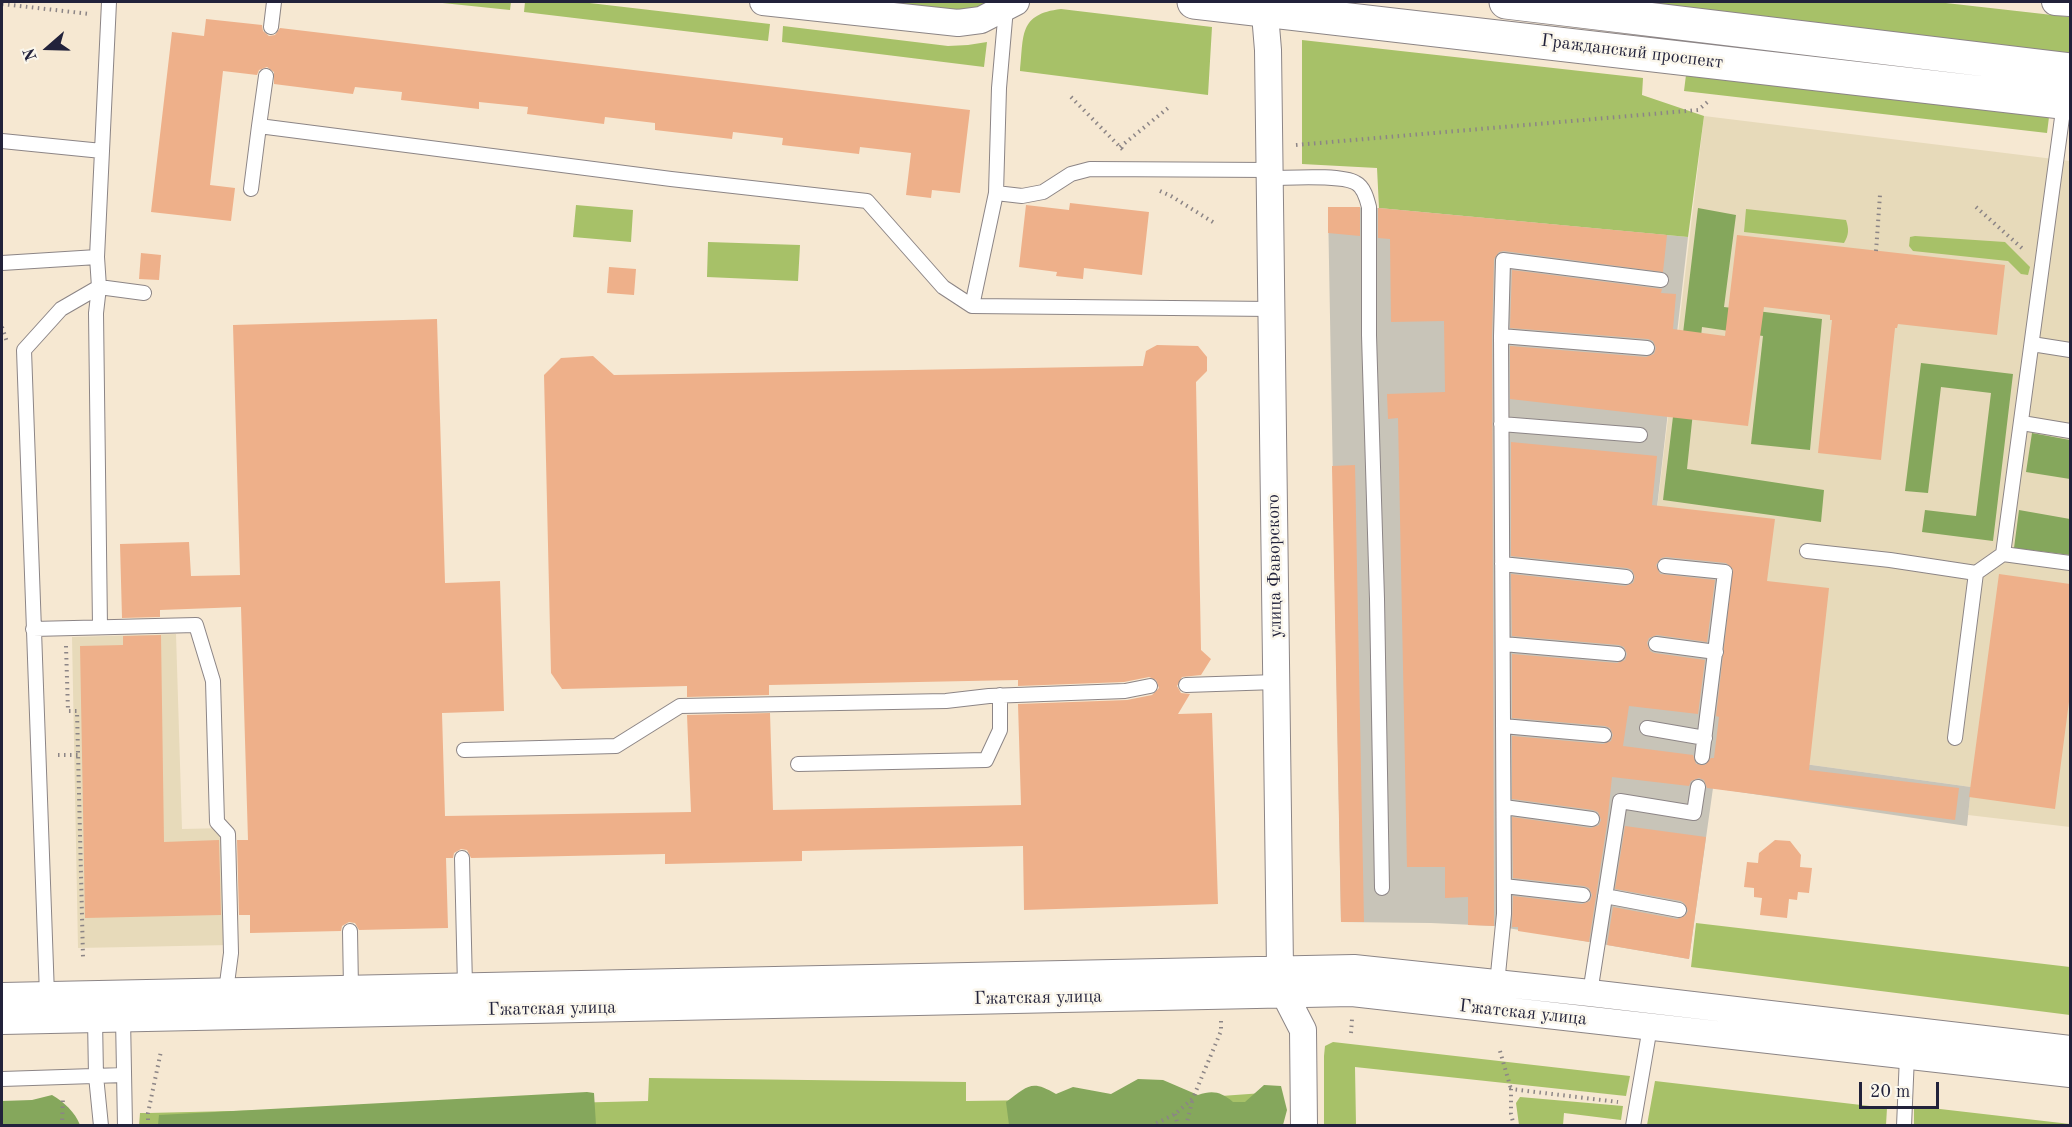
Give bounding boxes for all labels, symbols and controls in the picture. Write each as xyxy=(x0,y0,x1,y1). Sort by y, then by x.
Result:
north arrow xyxy=(18,18,78,78)
street label: Гражданский проспект xyxy=(1540,30,1724,74)
text: N xyxy=(21,46,41,63)
street label: улица Фаворского xyxy=(1263,494,1287,638)
street label: Гжатская улица xyxy=(974,986,1102,1010)
street label: Гжатская улица xyxy=(1458,996,1588,1030)
street label: Гжатская улица xyxy=(488,997,616,1021)
scale bar xyxy=(1862,1070,1942,1108)
text: 20 m xyxy=(1870,1083,1910,1101)

